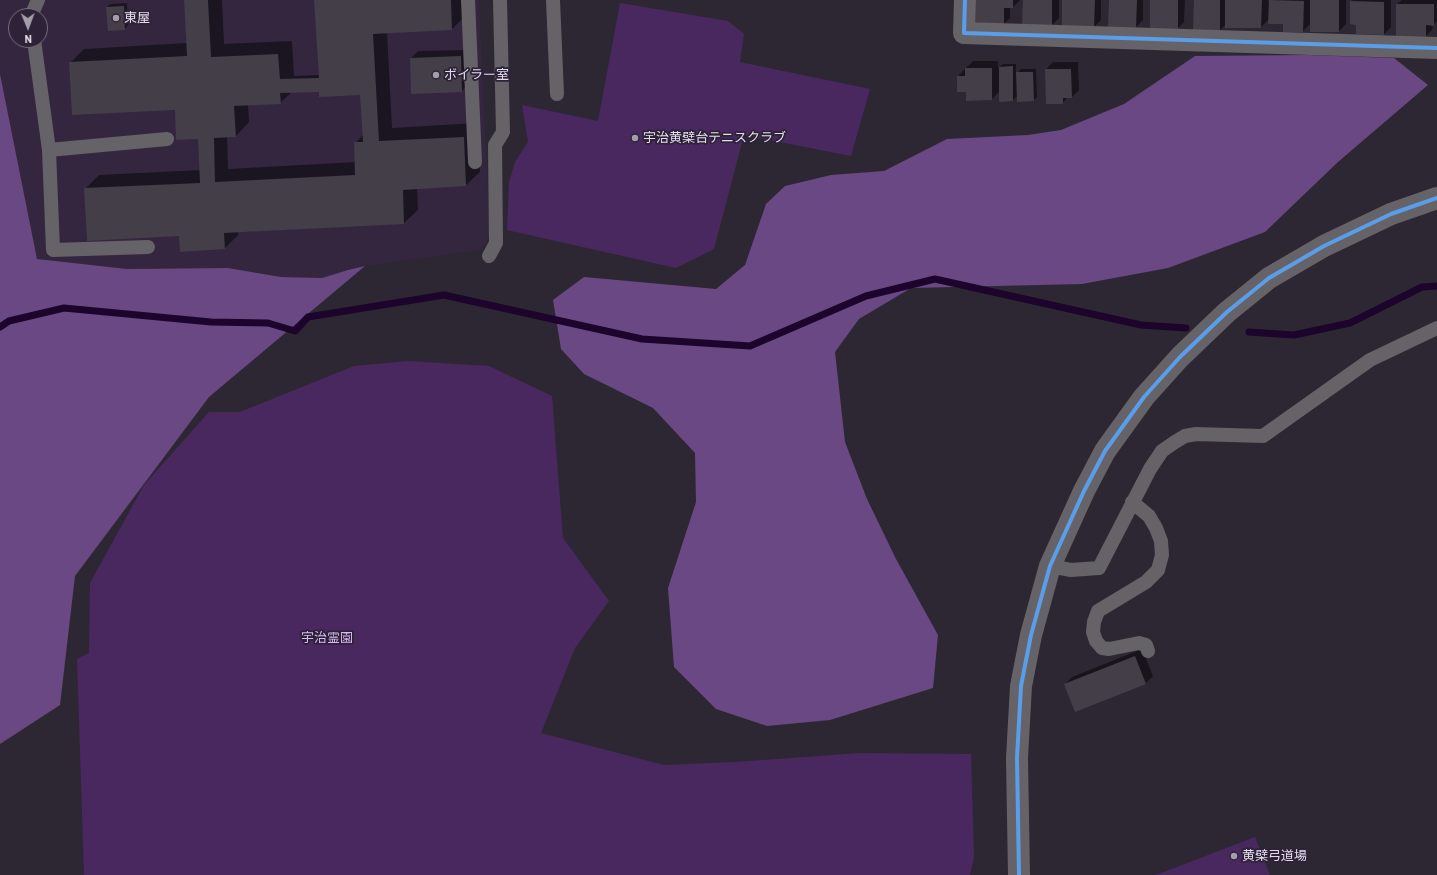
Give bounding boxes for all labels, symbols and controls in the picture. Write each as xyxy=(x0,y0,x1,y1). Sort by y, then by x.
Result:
north arrow xyxy=(8,8,48,48)
place label: 東屋 xyxy=(124,10,150,26)
marker: 東屋 xyxy=(111,13,121,23)
text: N xyxy=(24,33,32,46)
place label: ボイラー室 xyxy=(444,67,509,83)
marker: ボイラー室 xyxy=(431,70,441,80)
place label: 宇治黄檗台テニスクラブ xyxy=(643,130,786,146)
marker: 宇治黄檗台テニスクラブ xyxy=(630,133,640,143)
park label: 宇治霊園 xyxy=(301,630,353,646)
place label: 黄檗弓道場 xyxy=(1242,848,1307,864)
marker: 黄檗弓道場 xyxy=(1229,851,1239,861)

